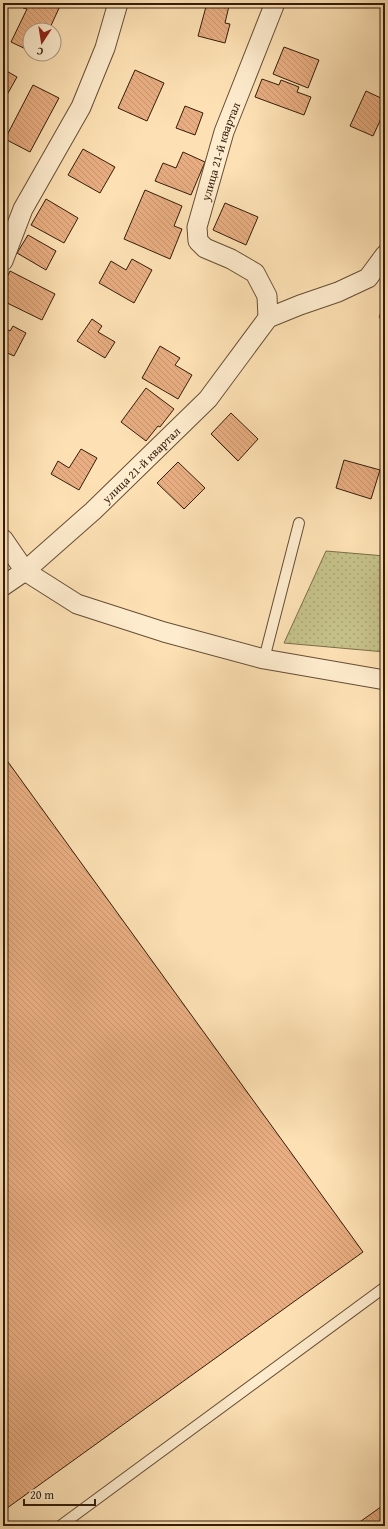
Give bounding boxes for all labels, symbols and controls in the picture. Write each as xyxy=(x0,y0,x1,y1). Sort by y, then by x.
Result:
north arrow xyxy=(22,22,62,62)
text: С xyxy=(35,43,45,60)
street label: улица 21-й квартал xyxy=(196,99,244,204)
street label: улица 21-й квартал xyxy=(97,422,184,507)
scale bar xyxy=(24,1481,95,1507)
text: 20 m xyxy=(30,1486,54,1503)

